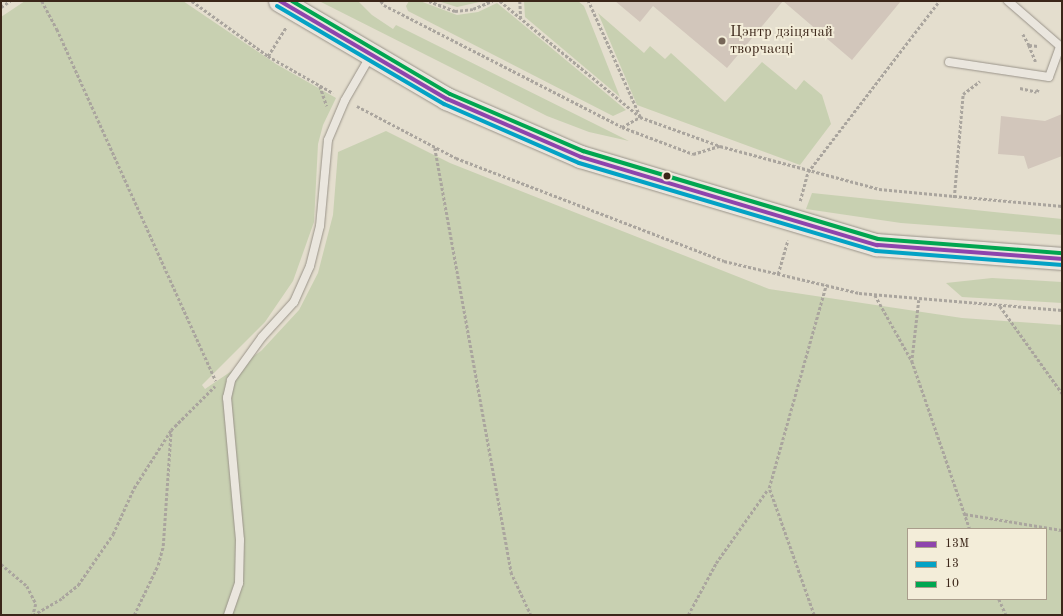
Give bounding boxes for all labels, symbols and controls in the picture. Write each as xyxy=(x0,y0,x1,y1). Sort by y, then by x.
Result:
place label: Цэнтр дзіцячай творчасці xyxy=(730,23,833,58)
marker: Цэнтр дзіцячай творчасці xyxy=(717,36,727,46)
unlabelled marker xyxy=(662,171,672,181)
legend xyxy=(907,528,1047,600)
text: 13М xyxy=(945,538,969,550)
text: 13 xyxy=(945,558,959,570)
text: 10 xyxy=(945,578,959,590)

